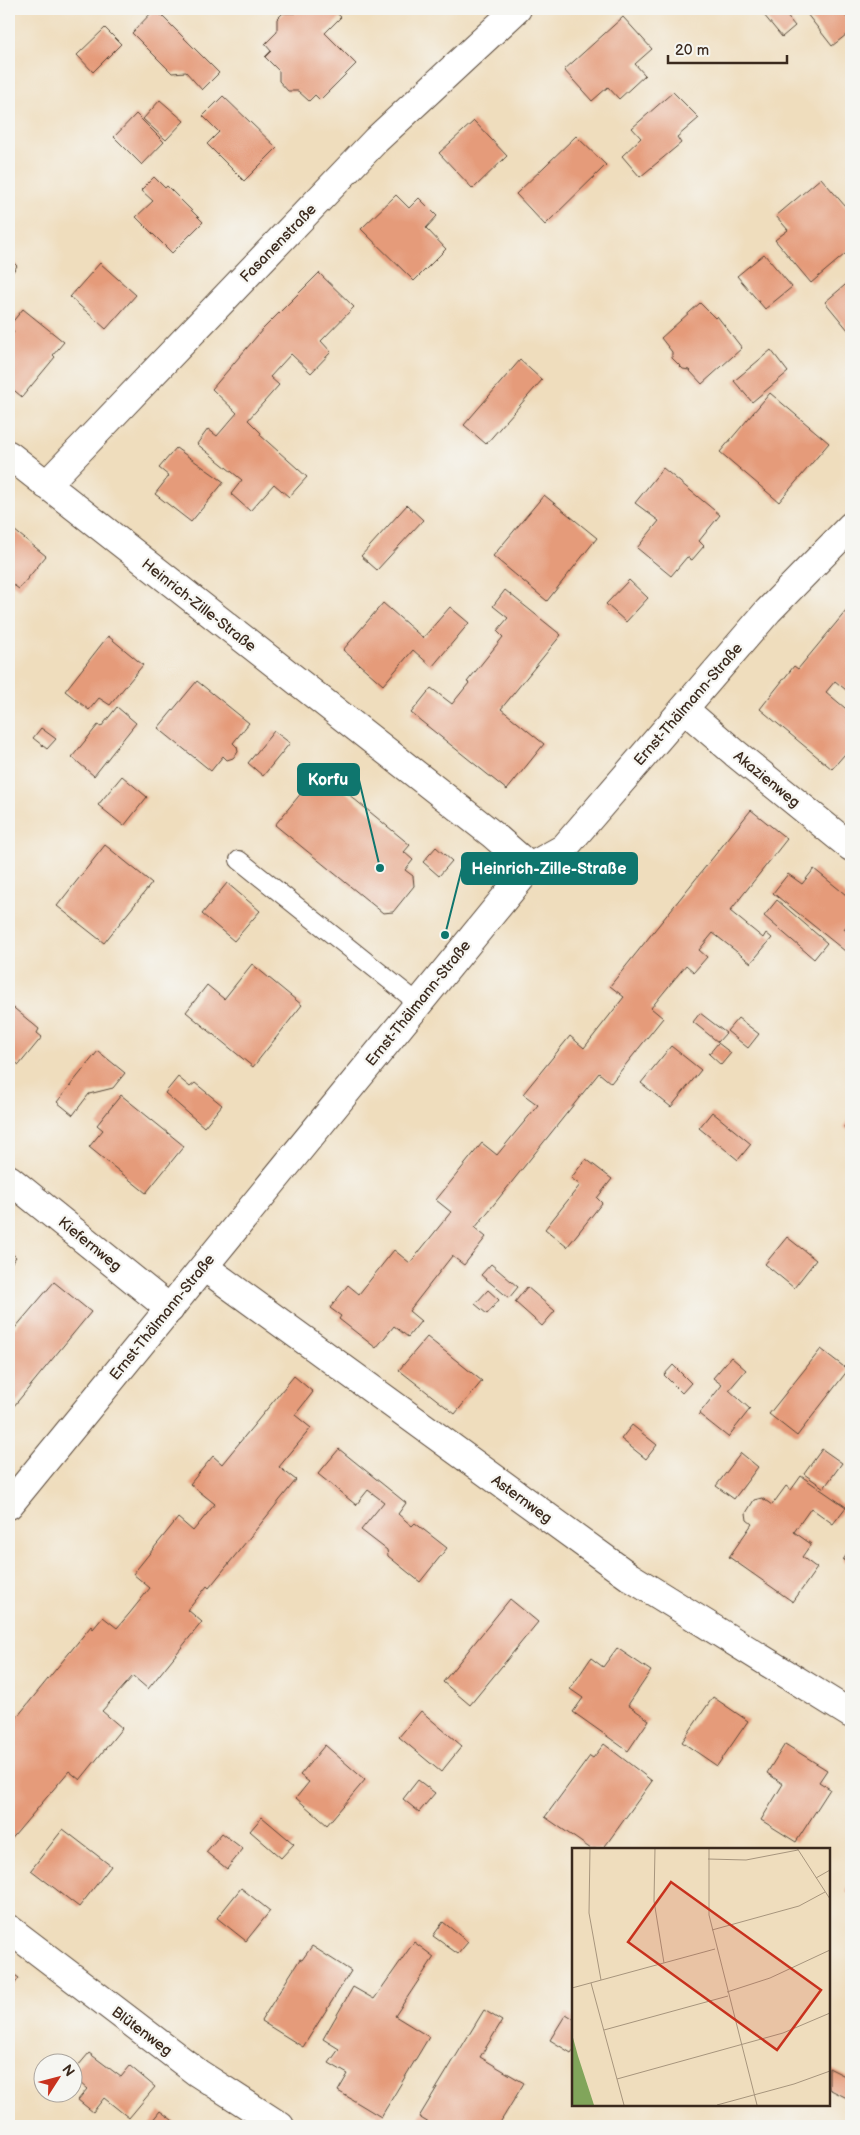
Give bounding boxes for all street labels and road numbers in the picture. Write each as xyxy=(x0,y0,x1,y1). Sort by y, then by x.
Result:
street label: Fasanenstraße xyxy=(236,200,321,286)
street label: Heinrich-Zille-Straße xyxy=(138,555,260,656)
street label: Ernst-Thälmann-Straße xyxy=(630,639,747,770)
street label: Akazienweg xyxy=(730,747,804,812)
street label: Ernst-Thälmann-Straße xyxy=(362,936,475,1070)
street label: Kiefernweg xyxy=(54,1213,125,1276)
street label: Ernst-Thälmann-Straße xyxy=(106,1250,219,1384)
street label: Asternweg xyxy=(488,1471,556,1528)
street label: Blütenweg xyxy=(108,2002,176,2060)

